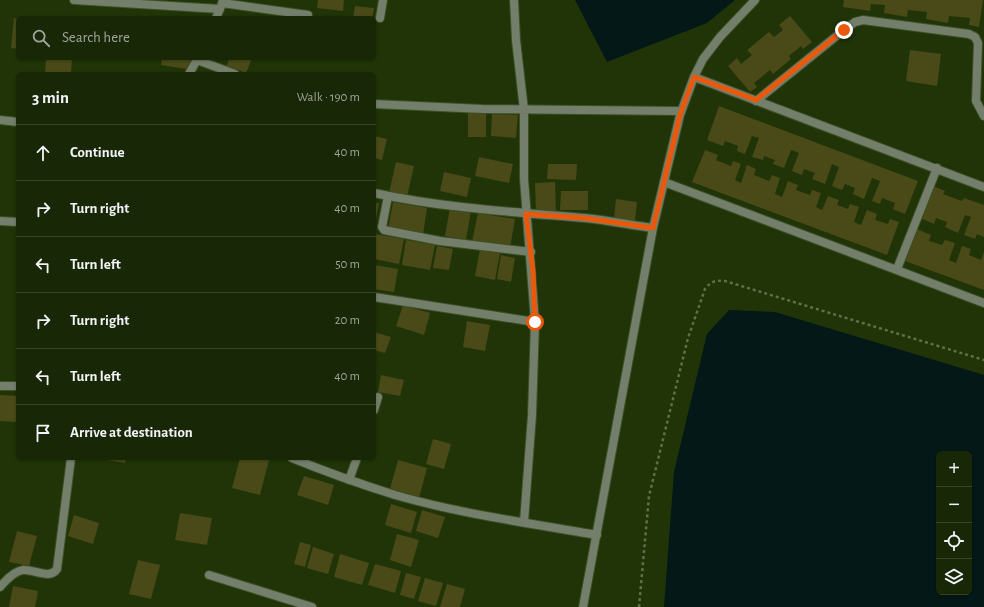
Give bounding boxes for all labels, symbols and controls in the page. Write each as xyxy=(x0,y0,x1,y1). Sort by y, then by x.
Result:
search box xyxy=(16,16,376,60)
route end xyxy=(835,21,853,39)
icon: search xyxy=(30,27,52,49)
text: Search here xyxy=(62,30,130,45)
text: 3 min xyxy=(32,89,69,106)
text: Walk · 190 m xyxy=(297,91,360,104)
icon: ahead xyxy=(32,142,54,164)
text: Continue xyxy=(70,145,125,160)
text: 40 m xyxy=(334,146,360,159)
icon: right xyxy=(32,198,54,220)
text: Turn right xyxy=(70,201,129,216)
text: 40 m xyxy=(334,202,360,215)
icon: left xyxy=(32,254,54,276)
text: Turn left xyxy=(70,257,121,272)
text: 50 m xyxy=(335,258,360,271)
icon: right xyxy=(32,310,54,332)
text: Turn right xyxy=(70,313,129,328)
route start xyxy=(526,313,544,331)
text: 20 m xyxy=(335,314,360,327)
icon: left xyxy=(32,366,54,388)
text: Turn left xyxy=(70,369,121,384)
text: 40 m xyxy=(334,370,360,383)
icon: arrive xyxy=(32,422,54,444)
text: Arrive at destination xyxy=(70,425,193,440)
map controls xyxy=(936,451,972,595)
button: + xyxy=(936,451,972,487)
button: − xyxy=(936,487,972,523)
button: locate xyxy=(936,523,972,559)
button: layers xyxy=(936,559,972,595)

